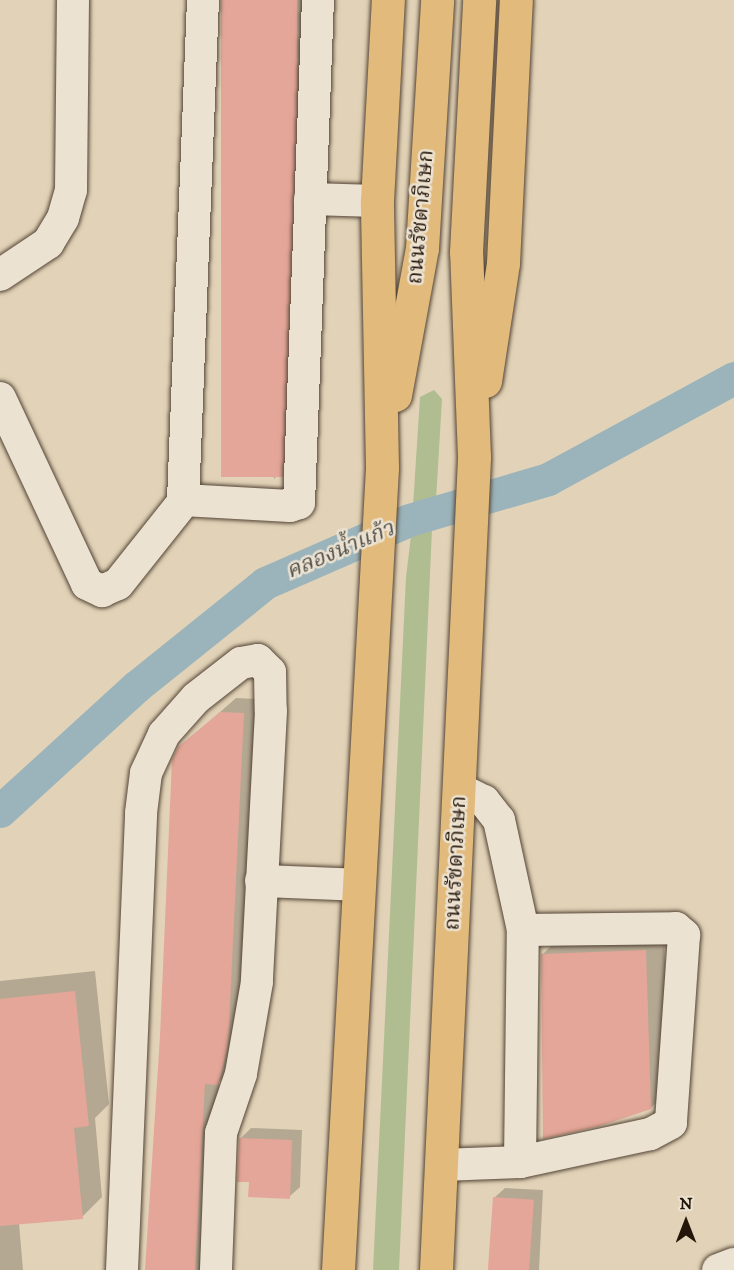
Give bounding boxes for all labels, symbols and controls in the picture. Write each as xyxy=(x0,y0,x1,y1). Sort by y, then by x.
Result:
street label: ถนนรัชดาภิเษก xyxy=(403,149,439,285)
water label: คลองน้ำแก้ว xyxy=(282,515,398,585)
street label: ถนนรัชดาภิเษก xyxy=(440,795,472,931)
north arrow xyxy=(656,1192,716,1252)
text: N xyxy=(679,1194,693,1214)

